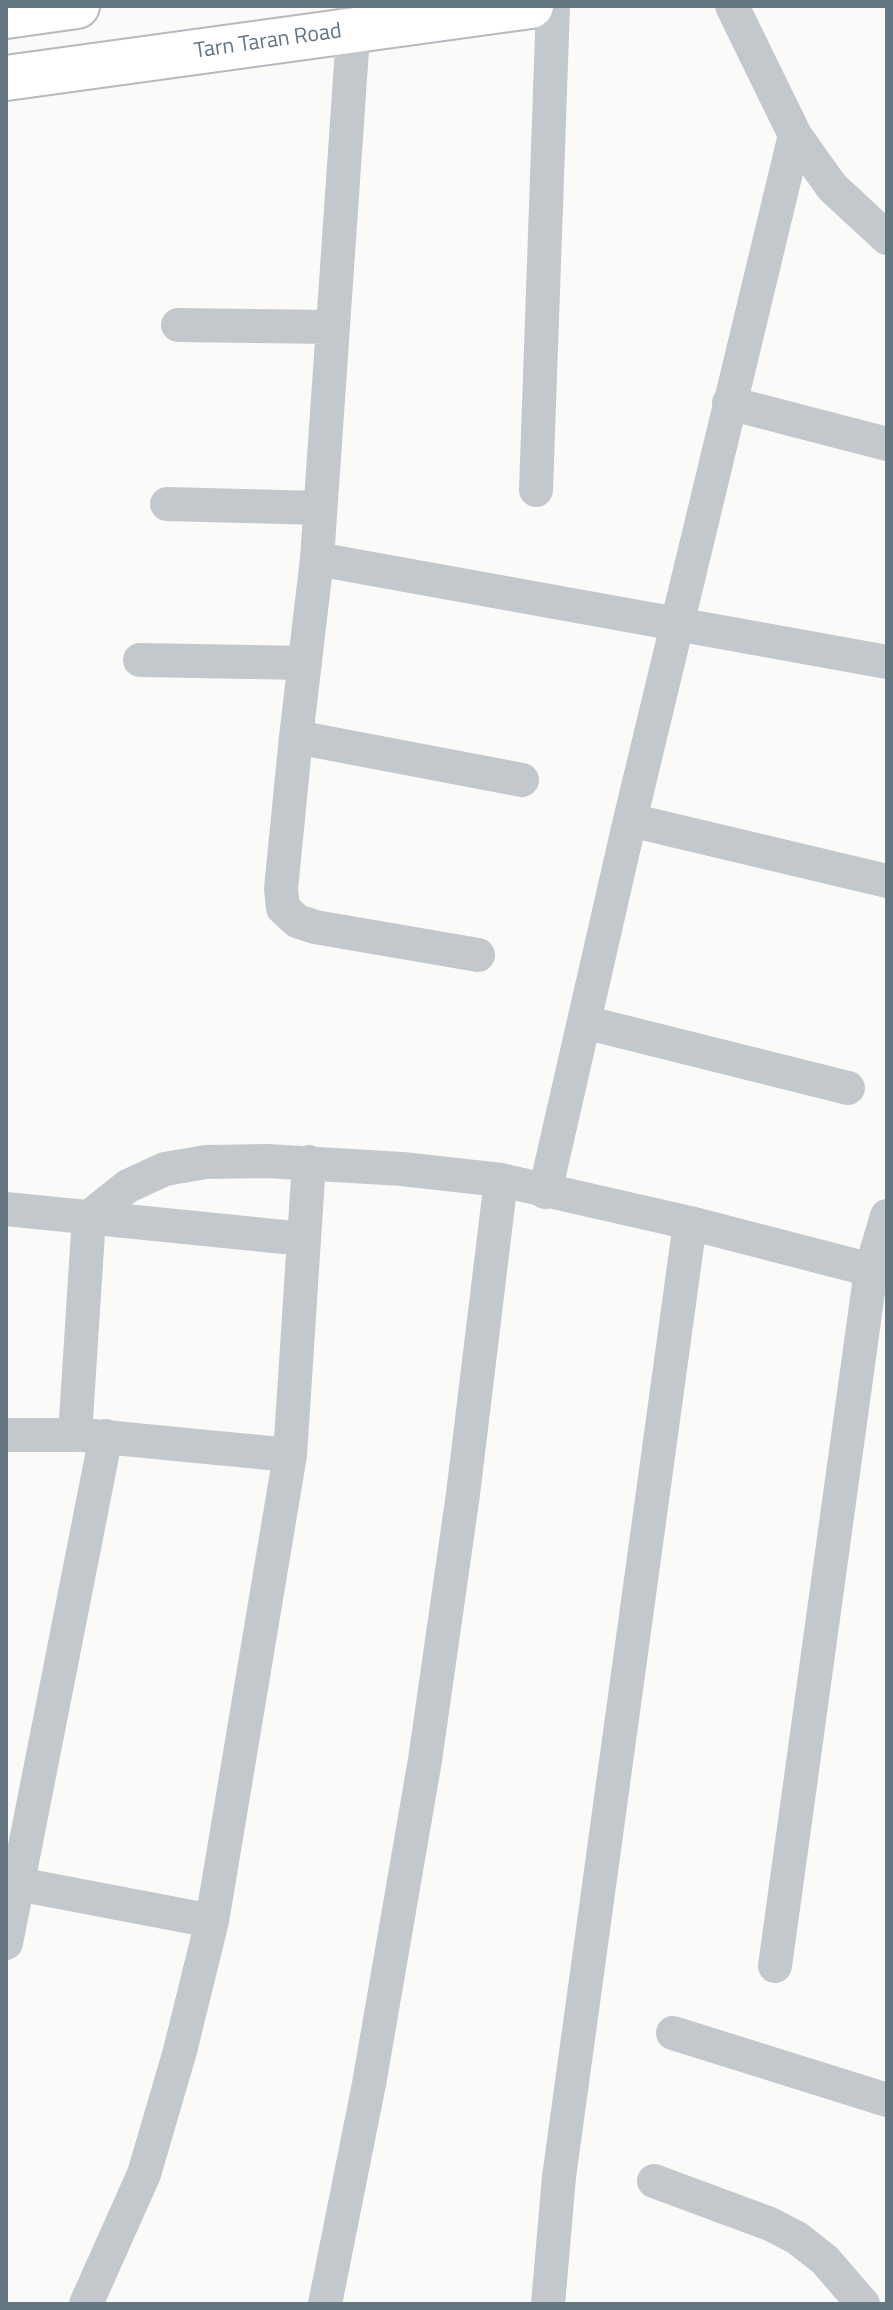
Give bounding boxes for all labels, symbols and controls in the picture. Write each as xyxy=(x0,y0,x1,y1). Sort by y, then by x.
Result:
street label: Tarn Taran Road xyxy=(193,19,343,65)

